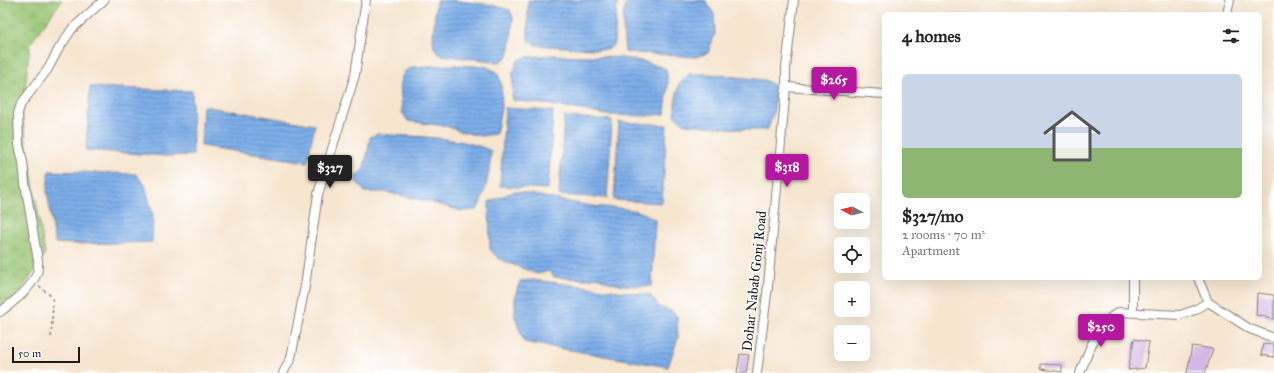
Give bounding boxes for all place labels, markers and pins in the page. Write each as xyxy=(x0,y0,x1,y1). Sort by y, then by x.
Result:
pin: $265 xyxy=(810,67,858,101)
pin: $318 xyxy=(763,154,811,188)
pin: $327 xyxy=(306,155,354,189)
pin: $250 xyxy=(1077,314,1125,348)

